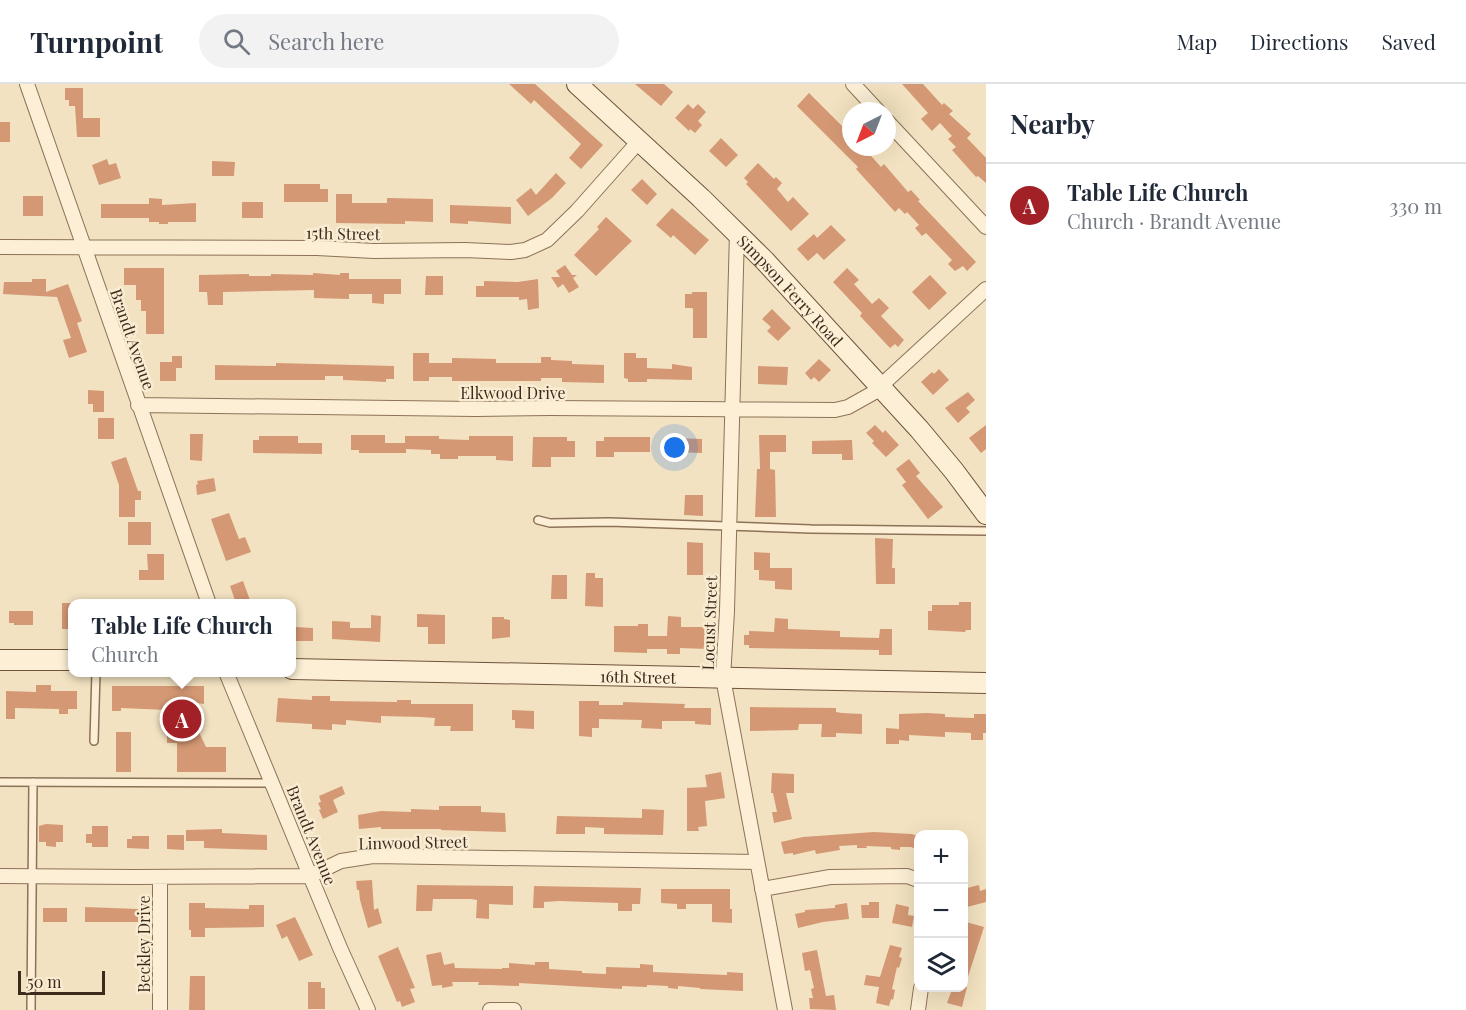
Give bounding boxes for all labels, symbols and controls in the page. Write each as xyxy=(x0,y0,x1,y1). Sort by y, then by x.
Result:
search box xyxy=(199,14,619,68)
text: Turnpoint xyxy=(30,23,163,60)
icon: search xyxy=(220,25,253,58)
text: Search here xyxy=(268,26,384,56)
text: Map xyxy=(1176,27,1217,55)
text: Directions xyxy=(1250,27,1348,55)
text: Saved xyxy=(1381,27,1436,55)
north arrow xyxy=(842,102,896,156)
text: Nearby xyxy=(1010,106,1095,141)
text: Table Life Church xyxy=(1067,177,1248,207)
text: A xyxy=(1023,192,1036,219)
text: 330 m xyxy=(1389,192,1442,219)
text: Church · Brandt Avenue xyxy=(1067,207,1281,234)
street label: 15th Street xyxy=(306,222,381,244)
street label: Simpson Ferry Road xyxy=(733,230,848,350)
street label: Brandt Avenue xyxy=(106,286,160,392)
street label: Elkwood Drive xyxy=(460,382,566,403)
your location xyxy=(660,433,689,462)
street label: Locust Street xyxy=(697,575,721,671)
popup xyxy=(68,599,296,677)
text: Table Life Church xyxy=(91,610,273,640)
text: Church xyxy=(91,640,158,667)
street label: 16th Street xyxy=(600,665,677,687)
pin: A xyxy=(162,696,201,742)
street label: Brandt Avenue xyxy=(283,782,341,888)
map controls xyxy=(914,830,968,992)
button: + xyxy=(914,830,968,884)
street label: Linwood Street xyxy=(358,831,468,853)
button: − xyxy=(914,884,968,938)
street label: Beckley Drive xyxy=(133,895,154,993)
button: layers xyxy=(914,938,968,992)
scale bar xyxy=(18,968,105,996)
text: 50 m xyxy=(27,971,61,992)

